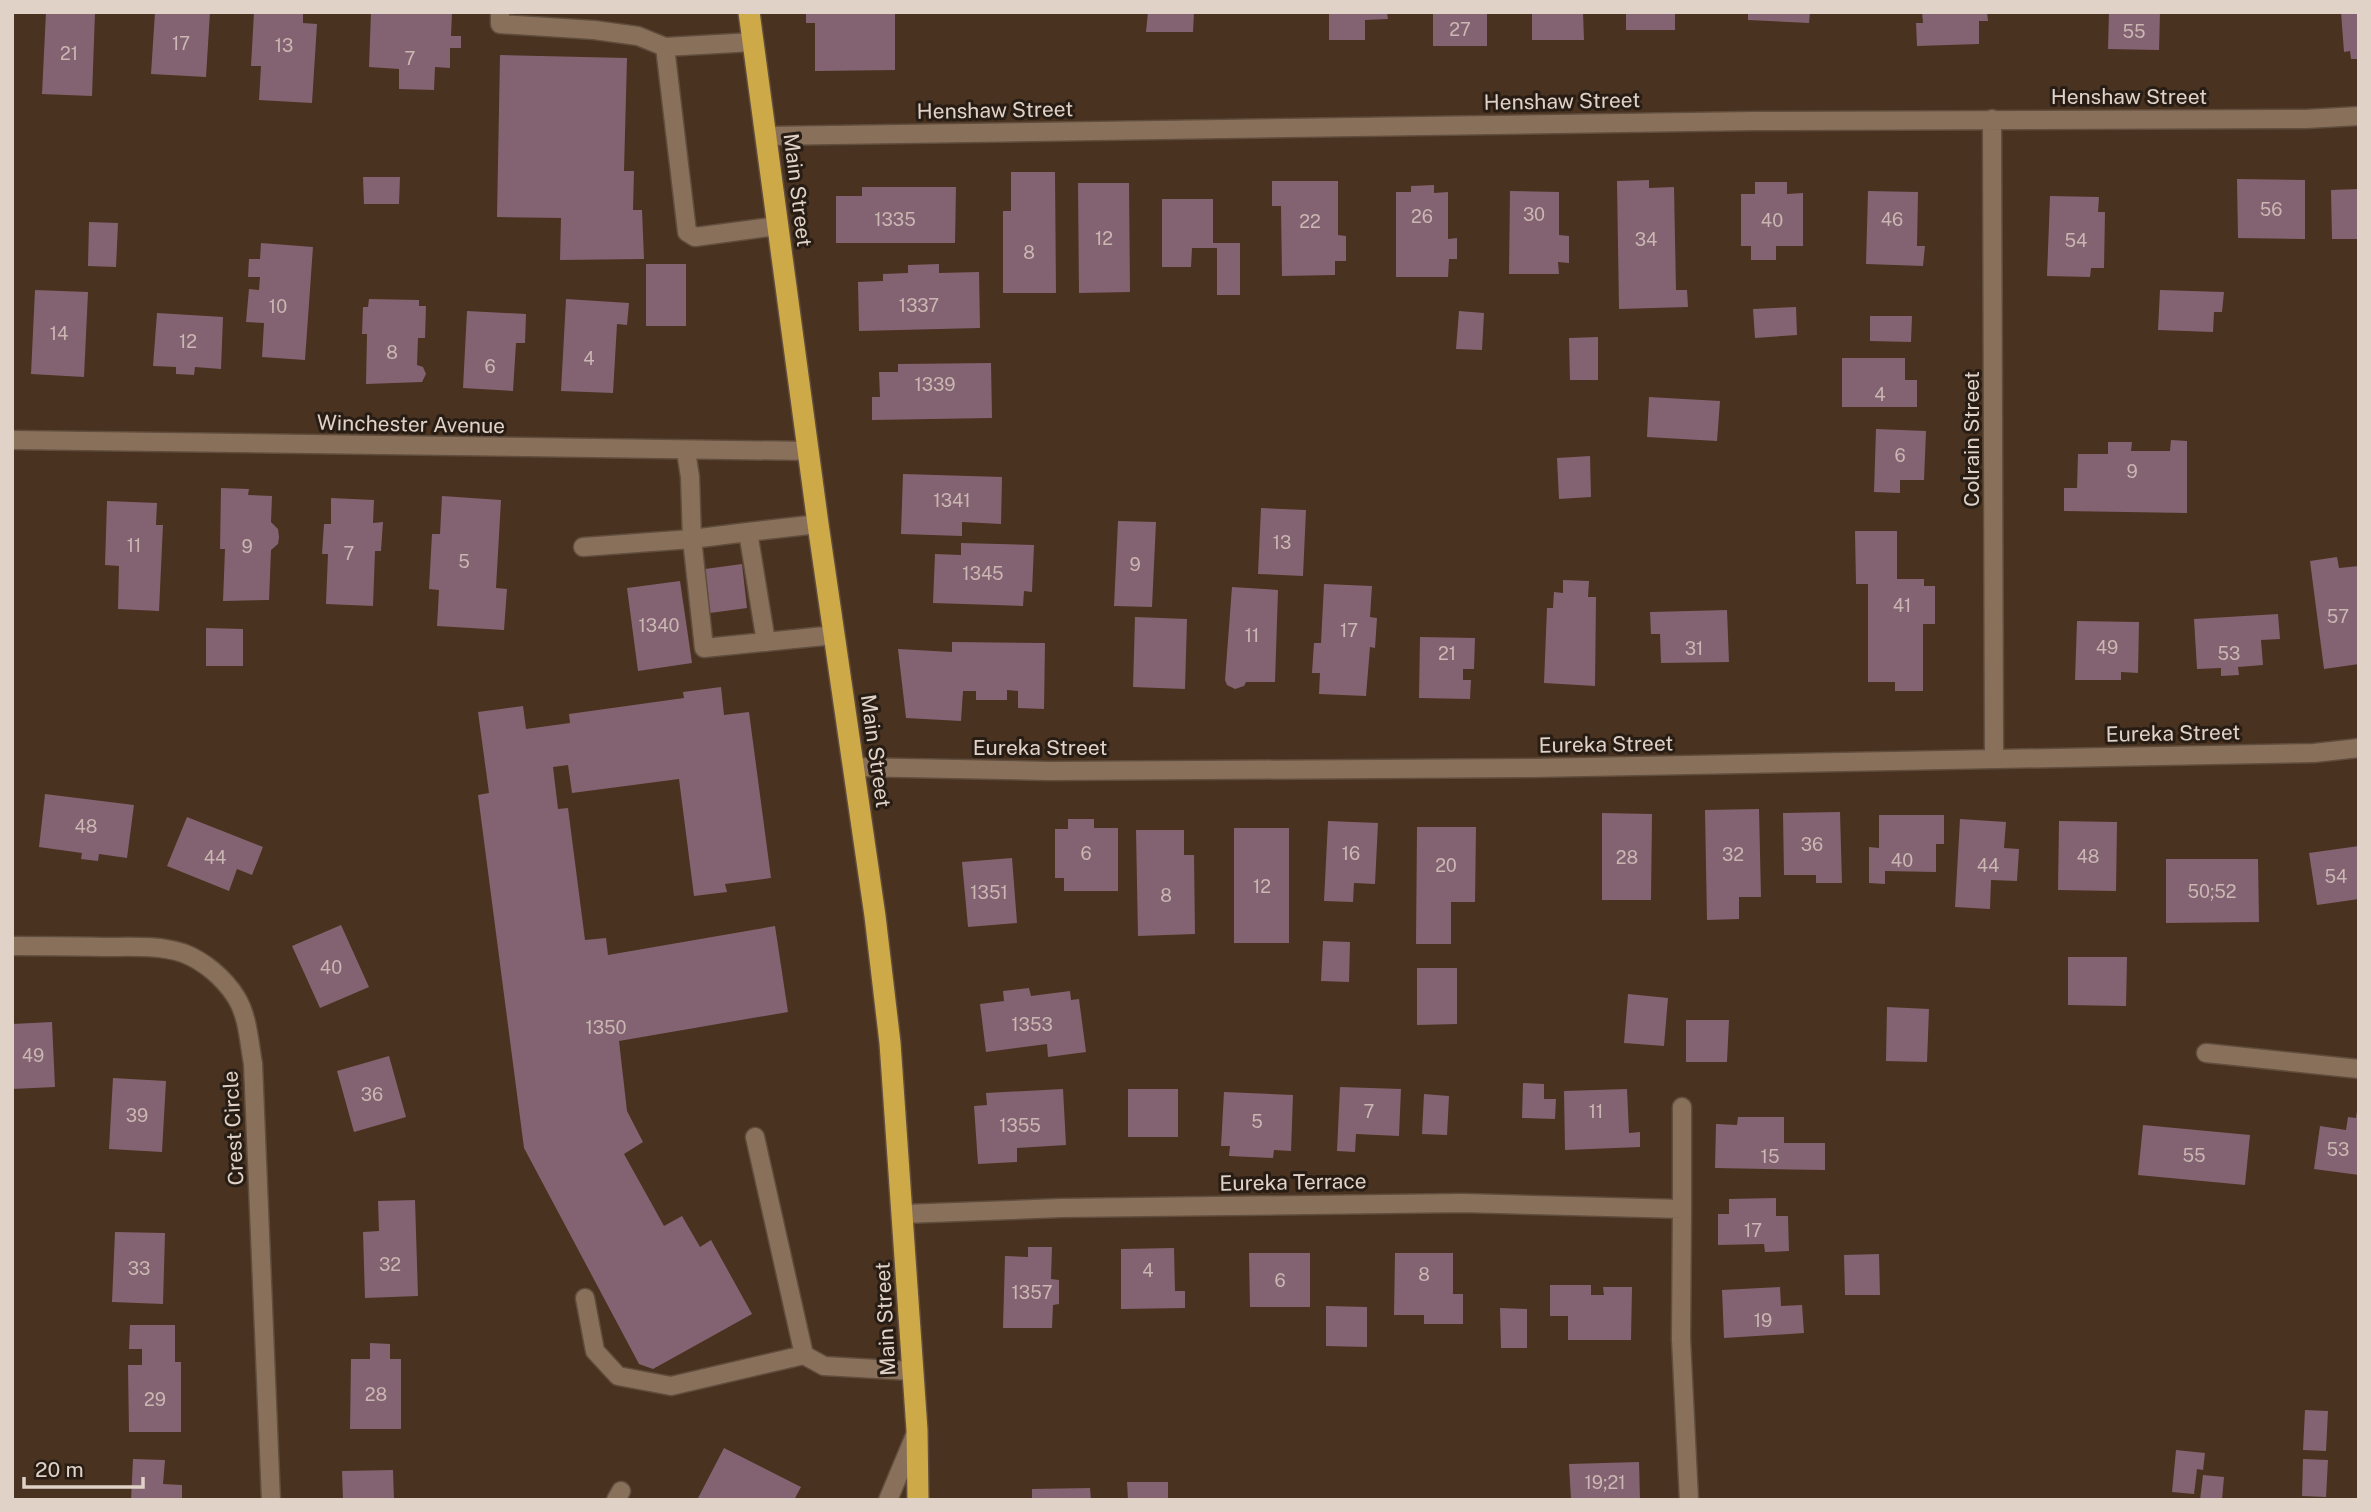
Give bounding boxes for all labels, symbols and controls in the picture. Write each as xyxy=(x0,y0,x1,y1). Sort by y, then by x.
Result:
house number: 27 xyxy=(1449,19,1471,40)
house number: 55 xyxy=(2122,21,2146,42)
house number: 17 xyxy=(172,33,190,54)
house number: 13 xyxy=(275,35,293,56)
house number: 21 xyxy=(60,43,78,64)
house number: 7 xyxy=(405,48,415,69)
street label: Henshaw Street xyxy=(2051,84,2207,109)
street label: Henshaw Street xyxy=(1484,87,1640,115)
street label: Henshaw Street xyxy=(917,96,1073,124)
street label: Main Street xyxy=(779,132,817,248)
house number: 56 xyxy=(2260,199,2282,220)
house number: 30 xyxy=(1523,204,1545,225)
house number: 26 xyxy=(1411,206,1433,227)
house number: 1335 xyxy=(874,209,916,230)
house number: 46 xyxy=(1881,209,1903,230)
house number: 40 xyxy=(1761,210,1783,231)
house number: 22 xyxy=(1299,211,1321,232)
house number: 12 xyxy=(1095,228,1113,249)
house number: 34 xyxy=(1635,229,1657,250)
house number: 54 xyxy=(2065,230,2087,251)
house number: 8 xyxy=(1023,242,1035,263)
house number: 1337 xyxy=(899,295,939,316)
house number: 10 xyxy=(269,296,287,317)
house number: 14 xyxy=(50,323,68,344)
house number: 12 xyxy=(179,331,197,352)
house number: 8 xyxy=(386,342,398,363)
house number: 4 xyxy=(583,348,595,369)
house number: 6 xyxy=(484,356,496,377)
street label: Colrain Street xyxy=(1959,371,1984,507)
house number: 1339 xyxy=(914,374,956,395)
house number: 4 xyxy=(1874,384,1886,405)
street label: Winchester Avenue xyxy=(317,410,505,438)
house number: 6 xyxy=(1894,445,1906,466)
house number: 9 xyxy=(2126,461,2138,482)
house number: 1341 xyxy=(933,490,971,511)
house number: 13 xyxy=(1273,532,1291,553)
house number: 11 xyxy=(127,535,141,556)
house number: 9 xyxy=(241,536,253,557)
house number: 7 xyxy=(344,543,354,564)
house number: 5 xyxy=(458,551,470,572)
house number: 9 xyxy=(1129,554,1141,575)
house number: 1345 xyxy=(962,563,1004,584)
house number: 41 xyxy=(1893,595,1911,616)
house number: 57 xyxy=(2327,606,2349,627)
house number: 1340 xyxy=(639,615,679,636)
house number: 17 xyxy=(1340,620,1358,641)
house number: 11 xyxy=(1245,625,1259,646)
house number: 49 xyxy=(2096,637,2118,658)
house number: 31 xyxy=(1685,638,1703,659)
house number: 21 xyxy=(1438,643,1456,664)
house number: 53 xyxy=(2218,643,2240,664)
street label: Main Street xyxy=(856,693,896,809)
street label: Eureka Street xyxy=(2105,719,2241,747)
street label: Eureka Street xyxy=(1538,730,1674,758)
street label: Eureka Street xyxy=(973,735,1107,760)
house number: 48 xyxy=(75,816,97,837)
house number: 36 xyxy=(1801,834,1823,855)
house number: 6 xyxy=(1080,843,1092,864)
house number: 16 xyxy=(1342,843,1360,864)
house number: 32 xyxy=(1722,844,1744,865)
house number: 48 xyxy=(2077,846,2099,867)
house number: 44 xyxy=(204,847,226,868)
house number: 28 xyxy=(1616,847,1638,868)
house number: 40 xyxy=(1891,850,1913,871)
house number: 20 xyxy=(1435,855,1457,876)
house number: 44 xyxy=(1977,855,1999,876)
house number: 54 xyxy=(2325,866,2347,887)
house number: 12 xyxy=(1253,876,1271,897)
house number: 50;52 xyxy=(2187,881,2237,902)
house number: 1351 xyxy=(970,882,1008,903)
house number: 8 xyxy=(1160,885,1172,906)
house number: 40 xyxy=(320,957,342,978)
house number: 1353 xyxy=(1011,1014,1053,1035)
house number: 1350 xyxy=(585,1017,627,1038)
house number: 49 xyxy=(22,1045,44,1066)
street label: Crest Circle xyxy=(218,1070,248,1186)
house number: 36 xyxy=(361,1084,383,1105)
house number: 7 xyxy=(1364,1101,1374,1122)
house number: 11 xyxy=(1589,1101,1603,1122)
house number: 39 xyxy=(126,1105,148,1126)
house number: 5 xyxy=(1251,1111,1263,1132)
house number: 1355 xyxy=(999,1115,1041,1136)
house number: 53 xyxy=(2327,1139,2349,1160)
house number: 55 xyxy=(2182,1145,2206,1166)
house number: 15 xyxy=(1761,1146,1779,1167)
street label: Eureka Terrace xyxy=(1219,1168,1367,1196)
house number: 17 xyxy=(1744,1220,1762,1241)
house number: 32 xyxy=(379,1254,401,1275)
house number: 33 xyxy=(128,1258,150,1279)
house number: 4 xyxy=(1142,1260,1154,1281)
street label: Main Street xyxy=(870,1261,900,1377)
house number: 8 xyxy=(1418,1264,1430,1285)
house number: 6 xyxy=(1274,1270,1286,1291)
house number: 1357 xyxy=(1011,1282,1053,1303)
house number: 19 xyxy=(1754,1310,1772,1331)
house number: 28 xyxy=(365,1384,387,1405)
house number: 29 xyxy=(144,1389,166,1410)
scale bar xyxy=(24,1446,144,1490)
text: 20 m xyxy=(35,1457,84,1482)
house number: 19;21 xyxy=(1585,1472,1625,1493)

